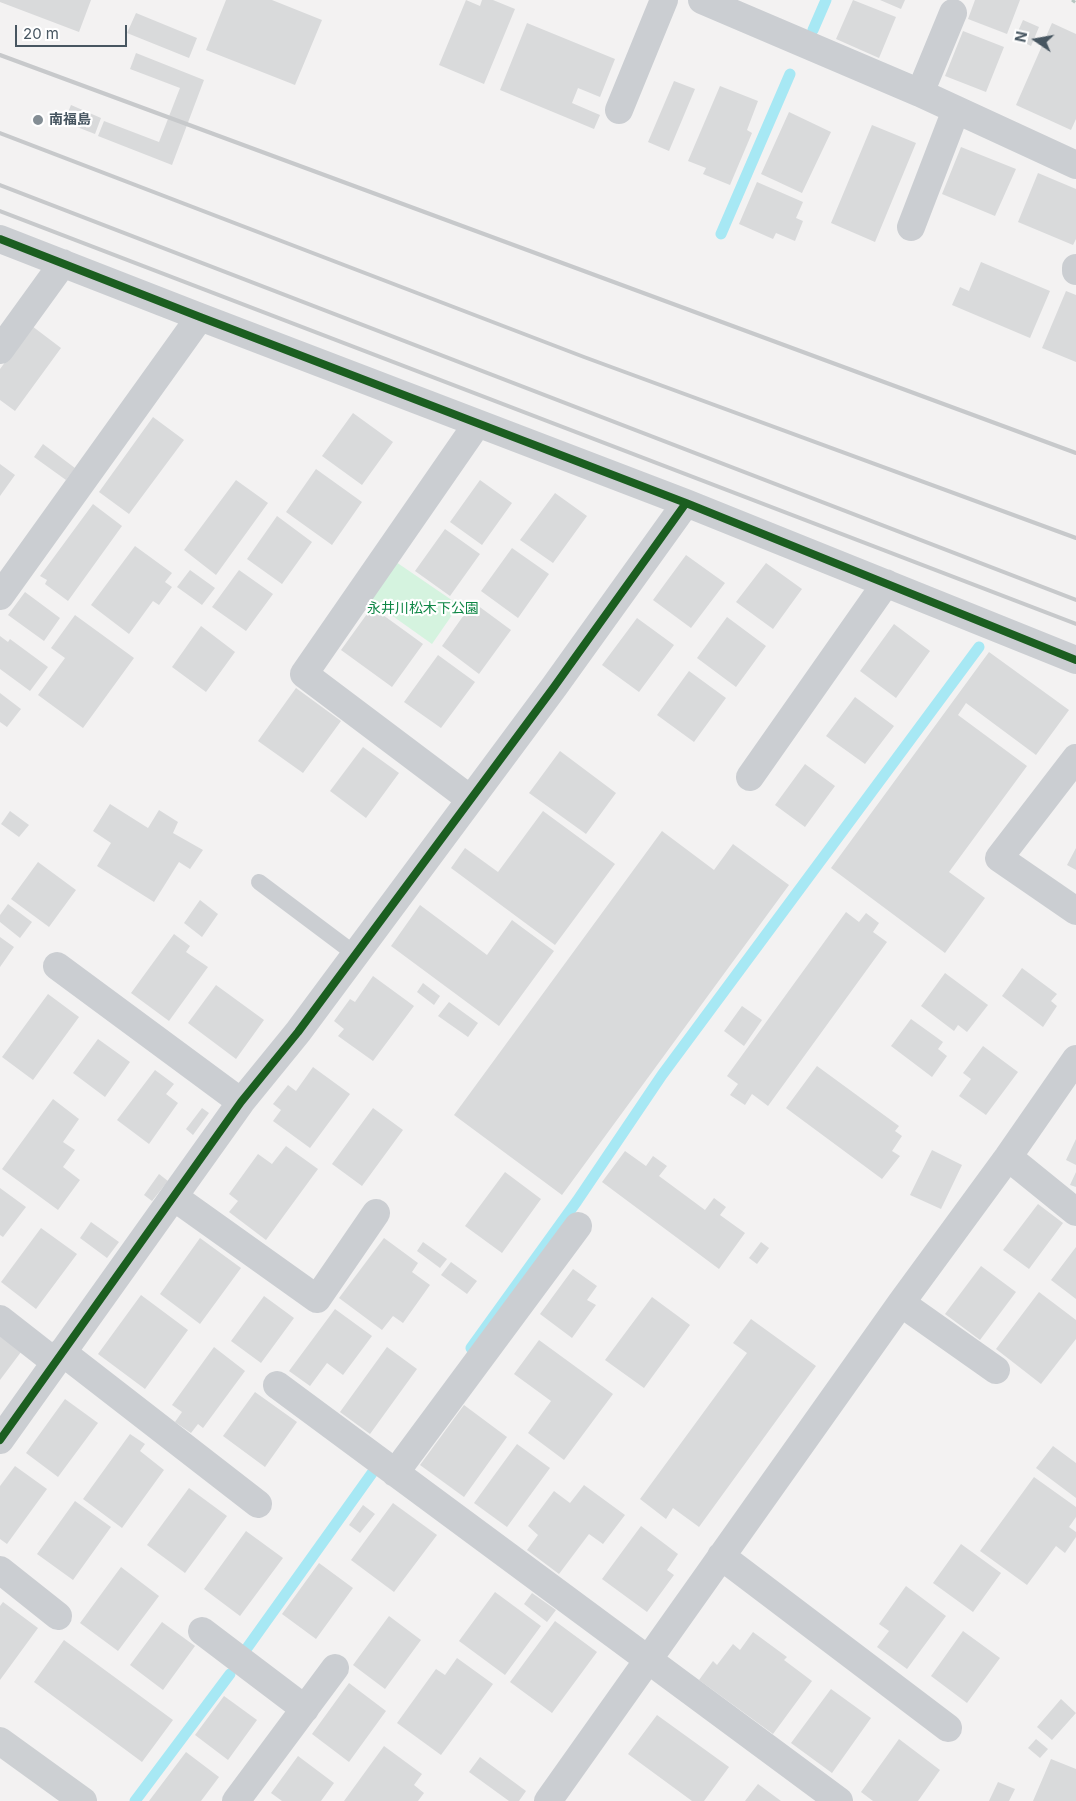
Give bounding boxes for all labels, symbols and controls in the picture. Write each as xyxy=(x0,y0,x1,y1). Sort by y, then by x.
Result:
scale bar xyxy=(18,15,130,47)
north arrow xyxy=(1011,15,1061,65)
text: 20 m xyxy=(23,24,59,43)
text: N xyxy=(1011,30,1030,44)
place label: 南福島 xyxy=(49,112,91,128)
marker: 南福島 xyxy=(31,113,45,127)
park label: 永井川松木下公園 xyxy=(367,601,479,617)

